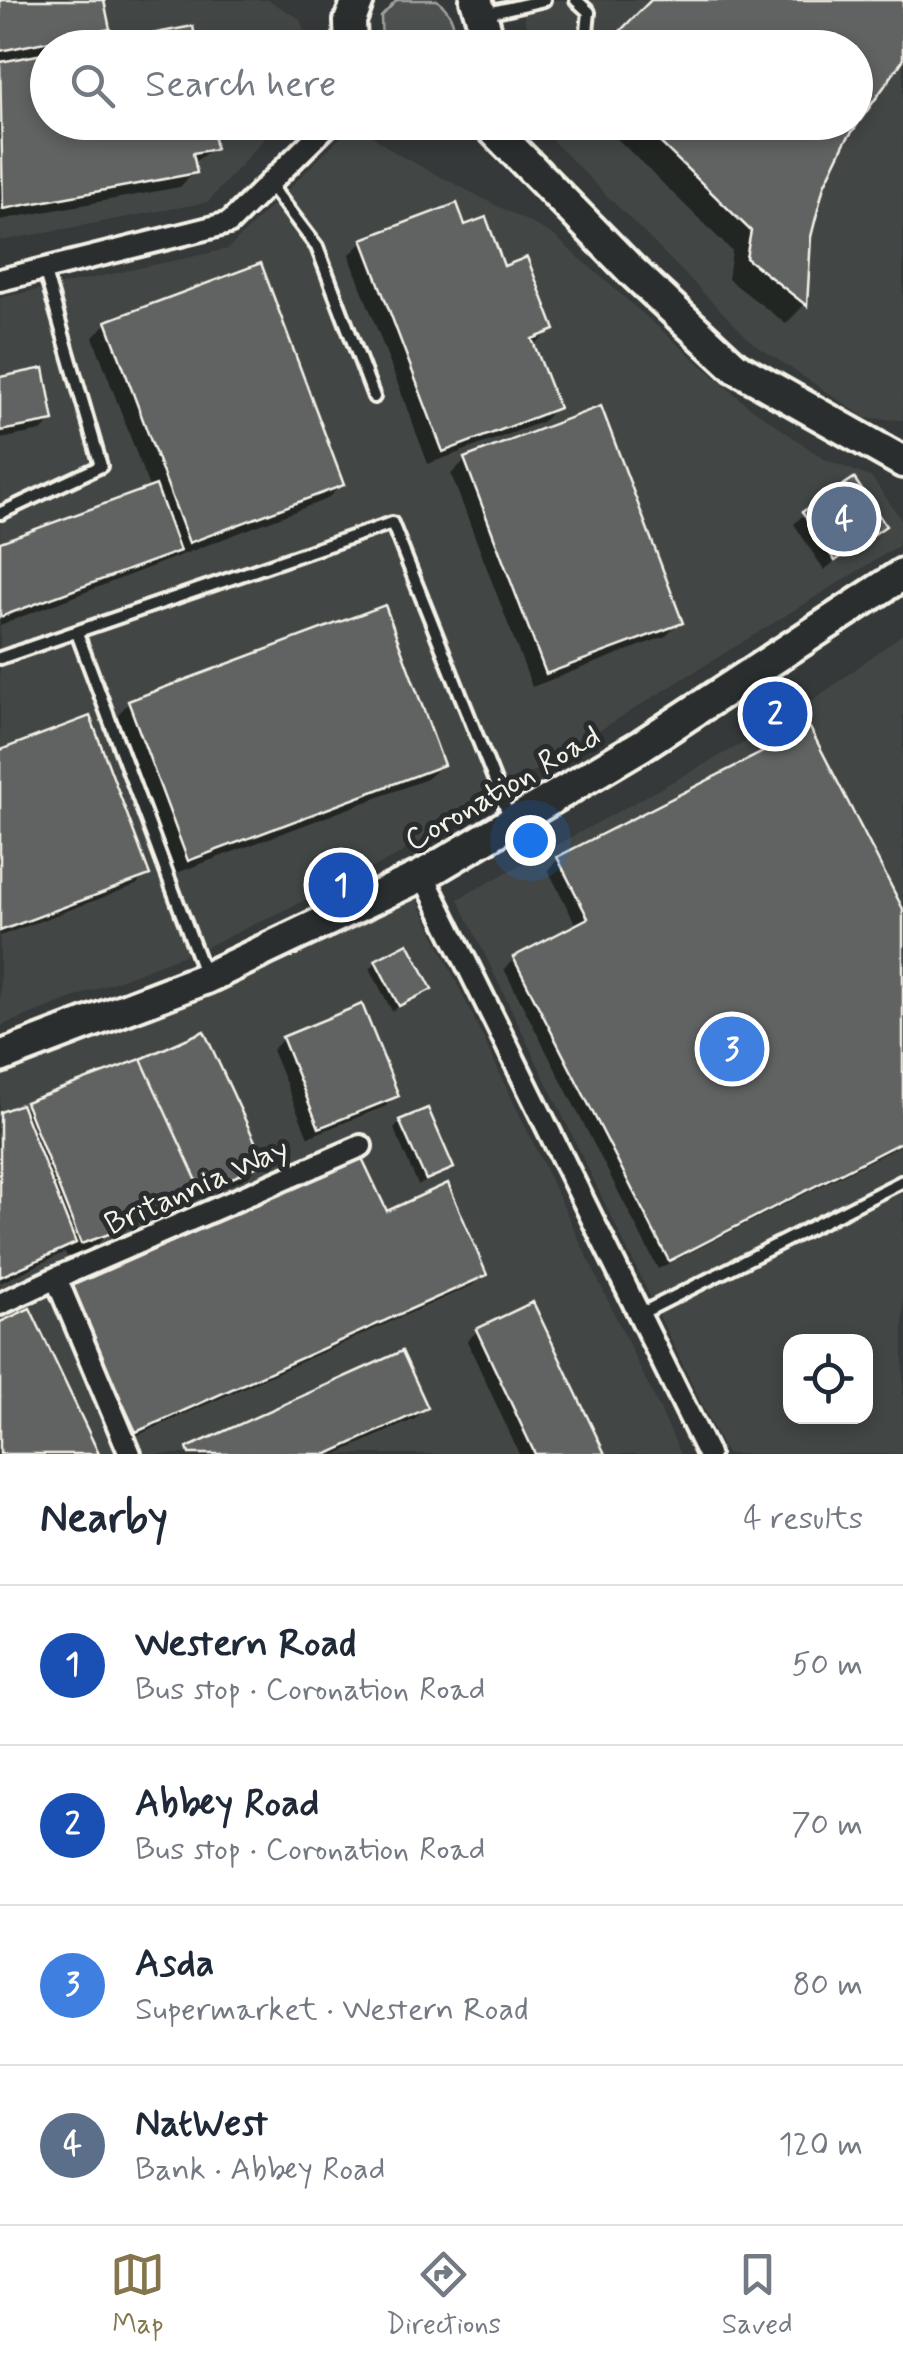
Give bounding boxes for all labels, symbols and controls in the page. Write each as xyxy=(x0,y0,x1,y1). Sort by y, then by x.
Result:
search box xyxy=(30,30,873,140)
icon: search xyxy=(65,58,120,113)
text: Search here xyxy=(145,61,336,110)
pin: 4 xyxy=(812,482,876,556)
pin: 2 xyxy=(742,676,808,752)
street label: Coronation Road xyxy=(397,716,609,862)
your location xyxy=(505,815,556,866)
pin: 1 xyxy=(308,848,374,922)
pin: 3 xyxy=(700,1012,764,1086)
street label: Britannia Way xyxy=(98,1128,295,1246)
map controls xyxy=(783,1334,873,1424)
button: locate xyxy=(783,1334,873,1424)
text: Nearby xyxy=(40,1492,168,1547)
text: 4 results xyxy=(743,1498,863,1540)
text: Western Road xyxy=(135,1620,357,1669)
text: 1 xyxy=(65,1644,80,1686)
text: 50 m xyxy=(791,1644,863,1686)
text: Bus stop · Coronation Road xyxy=(135,1669,485,1711)
text: Abbey Road xyxy=(135,1780,319,1829)
text: 2 xyxy=(65,1804,80,1846)
text: 70 m xyxy=(791,1804,863,1846)
text: Bus stop · Coronation Road xyxy=(135,1829,485,1871)
text: Asda xyxy=(135,1940,214,1989)
text: 3 xyxy=(65,1964,80,2006)
text: 80 m xyxy=(793,1964,863,2006)
text: Supermarket · Western Road xyxy=(135,1989,529,2031)
text: NatWest xyxy=(135,2100,268,2149)
text: 4 xyxy=(63,2124,82,2166)
text: 120 m xyxy=(778,2124,863,2166)
text: Bank · Abbey Road xyxy=(135,2149,385,2191)
tab: Map xyxy=(110,2247,165,2344)
tab: Directions xyxy=(386,2247,501,2344)
tab: Saved xyxy=(722,2247,793,2344)

